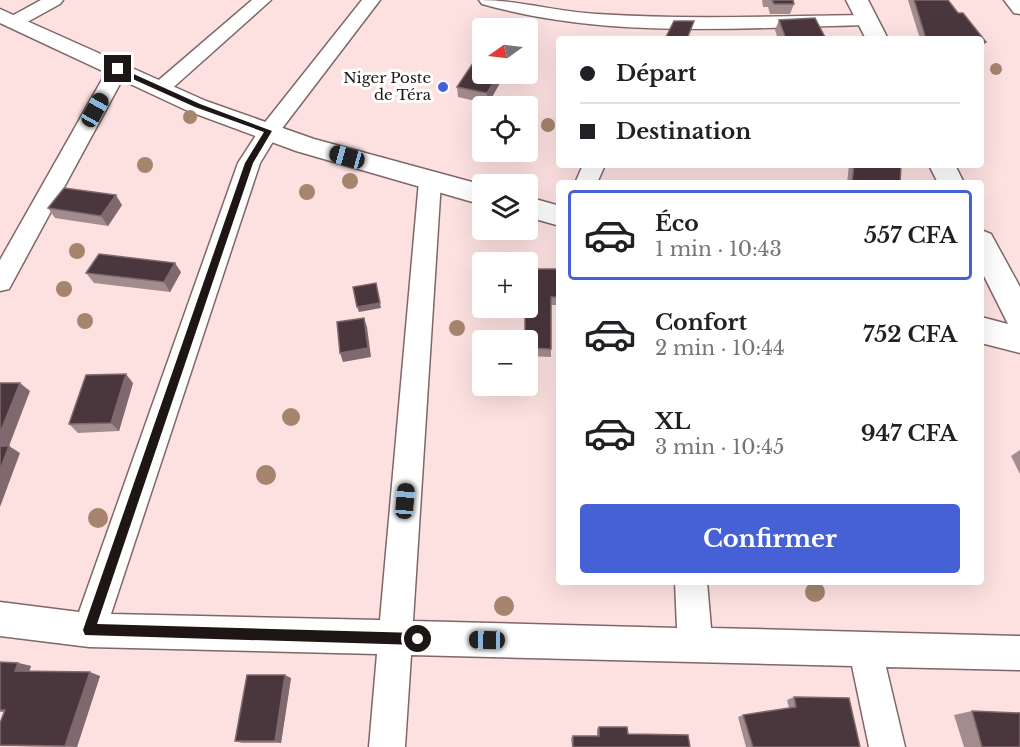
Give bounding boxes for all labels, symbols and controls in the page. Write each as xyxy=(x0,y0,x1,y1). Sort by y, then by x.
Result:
north arrow xyxy=(472,18,538,84)
map controls xyxy=(472,18,538,396)
route end xyxy=(104,55,131,82)
text: Départ xyxy=(616,60,696,87)
place label: Niger Poste de Téra xyxy=(343,68,432,104)
marker: Niger Poste de Téra xyxy=(436,80,450,94)
car xyxy=(78,90,112,130)
button: locate xyxy=(472,96,538,162)
text: Destination xyxy=(616,118,751,145)
car xyxy=(327,143,367,171)
button: layers xyxy=(472,174,538,240)
icon: car xyxy=(583,208,637,262)
text: Éco xyxy=(655,210,699,237)
text: 557 CFA xyxy=(864,222,957,249)
text: 1 min · 10:43 xyxy=(655,237,782,261)
button: + xyxy=(472,252,538,318)
icon: car xyxy=(583,307,637,361)
text: Confort xyxy=(655,309,747,336)
text: 752 CFA xyxy=(863,321,957,348)
button: − xyxy=(472,330,538,396)
text: 2 min · 10:44 xyxy=(655,336,785,360)
icon: car xyxy=(583,406,637,460)
text: XL xyxy=(655,408,690,435)
text: 947 CFA xyxy=(861,420,957,447)
text: 3 min · 10:45 xyxy=(655,435,784,459)
car xyxy=(394,482,416,520)
button: Confirmer xyxy=(580,504,960,573)
route start xyxy=(404,625,431,652)
car xyxy=(469,631,505,649)

